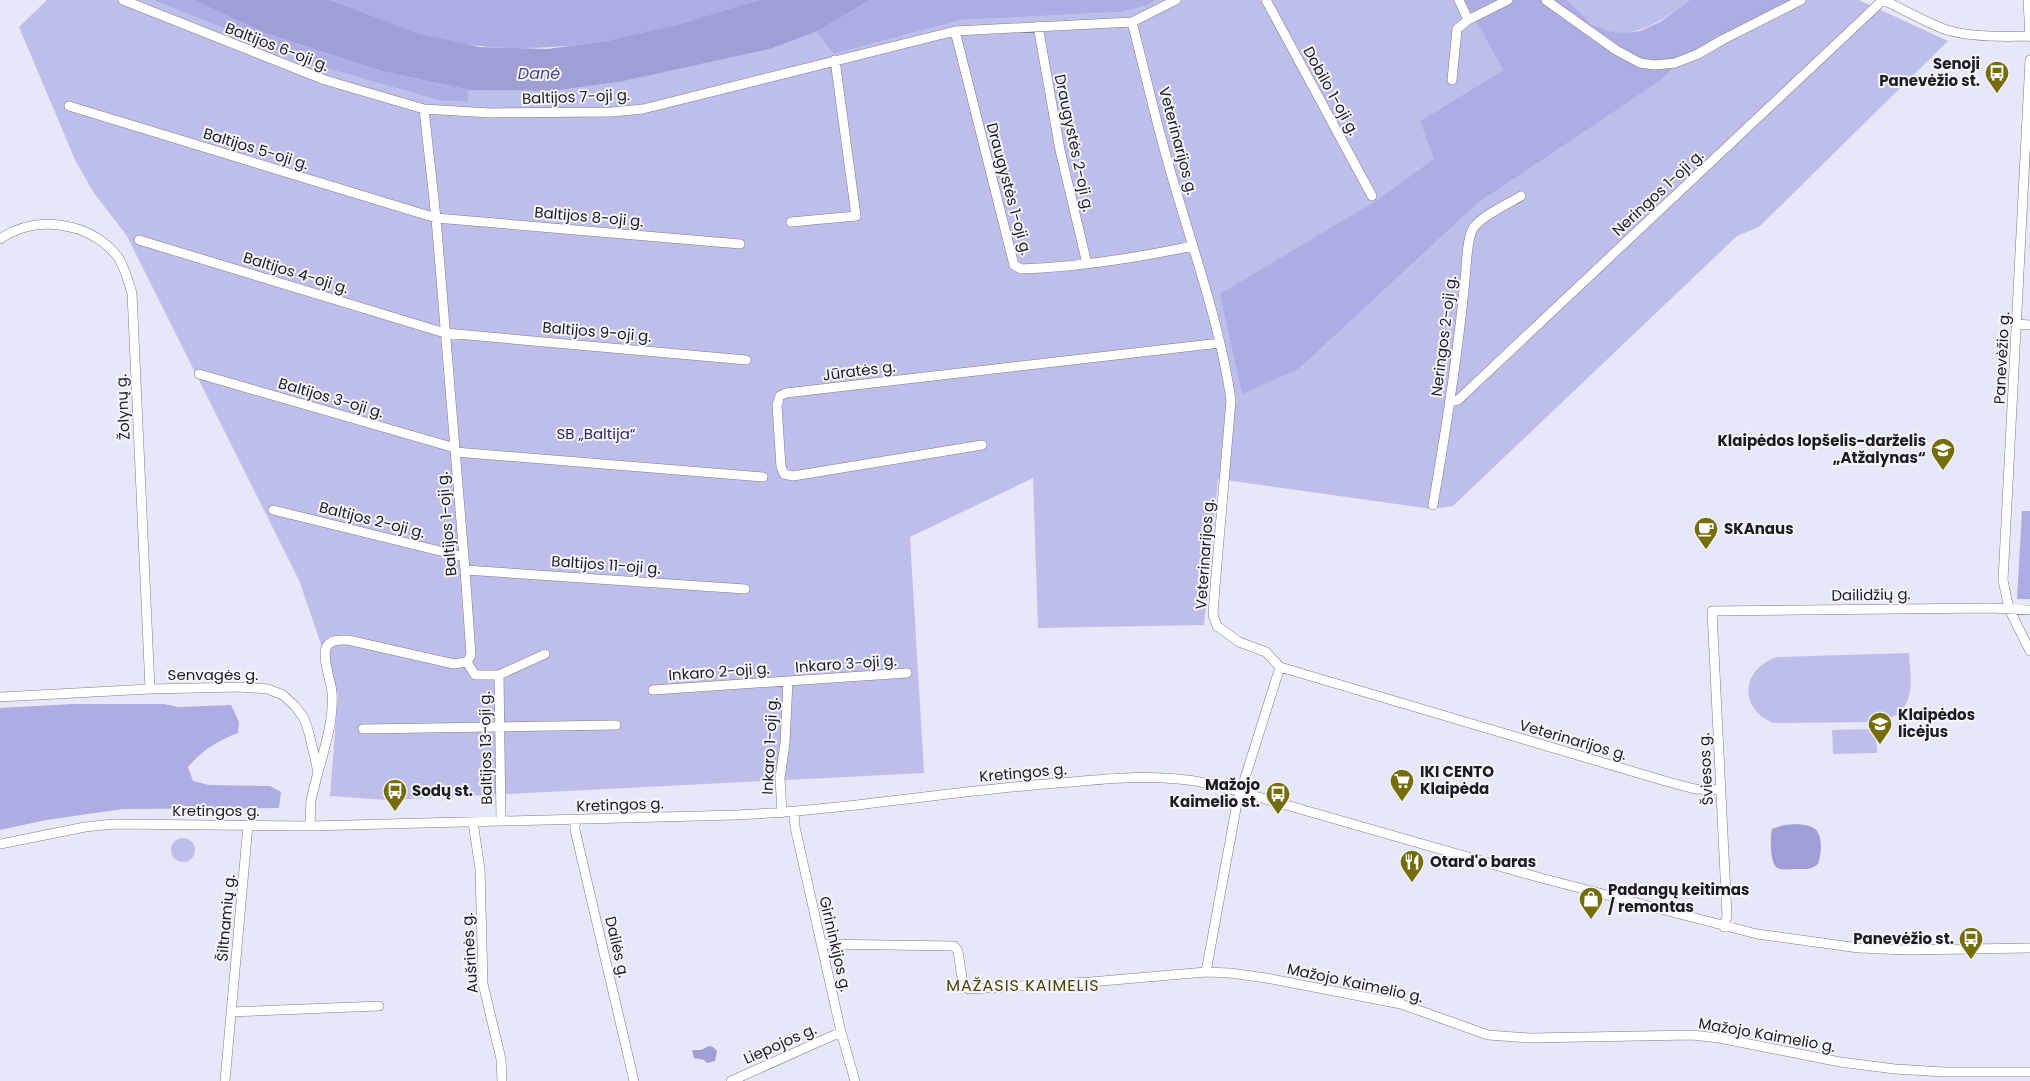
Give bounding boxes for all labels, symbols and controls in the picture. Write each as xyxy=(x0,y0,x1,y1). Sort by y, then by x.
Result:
street label: Baltijos 6-oji g. xyxy=(222,17,332,76)
street label: Dobilo 1-oji g. xyxy=(1298,43,1365,139)
place label: Senoji Panevėžio st. xyxy=(1879,53,1980,91)
bus stop icon: Senoji Panevėžio st. xyxy=(1984,60,2010,94)
water label: Danė xyxy=(518,62,560,85)
street label: Draugystės 2-oji g. xyxy=(1050,72,1099,214)
street label: Baltijos 7-oji g. xyxy=(522,84,630,109)
street label: Veterinarijos g. xyxy=(1154,85,1203,197)
street label: Draugystės 1-oji g. xyxy=(982,120,1037,257)
street label: Baltijos 5-oji g. xyxy=(201,122,311,175)
street label: Neringos 1-oji g. xyxy=(1607,145,1708,240)
street label: Baltijos 8-oji g. xyxy=(534,201,644,232)
street label: Baltijos 4-oji g. xyxy=(241,246,351,299)
street label: Neringos 2-oji g. xyxy=(1426,274,1461,398)
street label: Panevėžio g. xyxy=(1989,311,2014,405)
street label: Baltijos 9-oji g. xyxy=(542,316,652,347)
street label: Jūratės g. xyxy=(821,356,897,385)
street label: Baltijos 3-oji g. xyxy=(276,372,386,423)
street label: Žolynų g. xyxy=(110,373,135,441)
park label: SB „Baltija“ xyxy=(557,423,636,444)
place label: Klaipėdos lopšelis-darželis „Atžalynas“ xyxy=(1717,430,1926,468)
school or university icon: Klaipėdos lopšelis-darželis „Atžalynas“ xyxy=(1930,437,1956,471)
street label: Baltijos 1-oji g. xyxy=(431,471,462,577)
street label: Baltijos 2-oji g. xyxy=(317,496,427,543)
street label: Veterinarijos g. xyxy=(1190,498,1219,610)
cafe icon: SKAnaus xyxy=(1693,516,1719,550)
place label: SKAnaus xyxy=(1724,518,1794,539)
street label: Baltijos 11-oji g. xyxy=(551,550,661,579)
street label: Dailidžių g. xyxy=(1831,583,1911,606)
street label: Inkaro 3-oji g. xyxy=(794,649,897,678)
street label: Inkaro 2-oji g. xyxy=(668,657,770,686)
street label: Senvagės g. xyxy=(168,664,258,685)
street label: Baltijos 13-oji g. xyxy=(474,691,497,805)
street label: Inkaro 1-oji g. xyxy=(756,697,783,795)
place label: Klaipėdos licėjus xyxy=(1898,704,1975,742)
school or university icon: Klaipėdos licėjus xyxy=(1867,711,1893,745)
street label: Veterinarijos g. xyxy=(1517,714,1629,765)
street label: Šviesos g. xyxy=(1693,732,1718,806)
street label: Kretingos g. xyxy=(978,758,1067,787)
place label: IKI CENTO Klaipėda xyxy=(1420,761,1494,799)
supermarket icon: IKI CENTO Klaipėda xyxy=(1389,768,1415,802)
place label: Mažojo Kaimelio st. xyxy=(1170,774,1260,812)
bus stop icon: Sodų st. xyxy=(382,778,408,812)
place label: Sodų st. xyxy=(412,780,473,801)
bus stop icon: Mažojo Kaimelio st. xyxy=(1265,781,1291,815)
street label: Kretingos g. xyxy=(576,792,664,817)
street label: Kretingos g. xyxy=(172,800,260,821)
restaurant icon: Otard'o baras xyxy=(1399,849,1425,883)
place label: Otard'o baras xyxy=(1430,851,1536,872)
street label: Šiltnamių g. xyxy=(211,873,240,962)
place label: Padangų keitimas / remontas xyxy=(1608,879,1749,917)
shop icon: Padangų keitimas / remontas xyxy=(1578,886,1604,920)
street label: Girininkijos g. xyxy=(814,894,857,994)
street label: Aušrinės g. xyxy=(456,912,483,994)
street label: Dailės g. xyxy=(600,914,635,980)
bus stop icon: Panevėžio st. xyxy=(1958,926,1984,960)
place label: Panevėžio st. xyxy=(1853,928,1954,949)
street label: Mažojo Kaimelio g. xyxy=(1285,958,1425,1007)
district label: MAŽASIS KAIMELIS xyxy=(946,974,1100,997)
street label: Mažojo Kaimelio g. xyxy=(1697,1012,1837,1057)
street label: Liepojos g. xyxy=(740,1018,820,1069)

